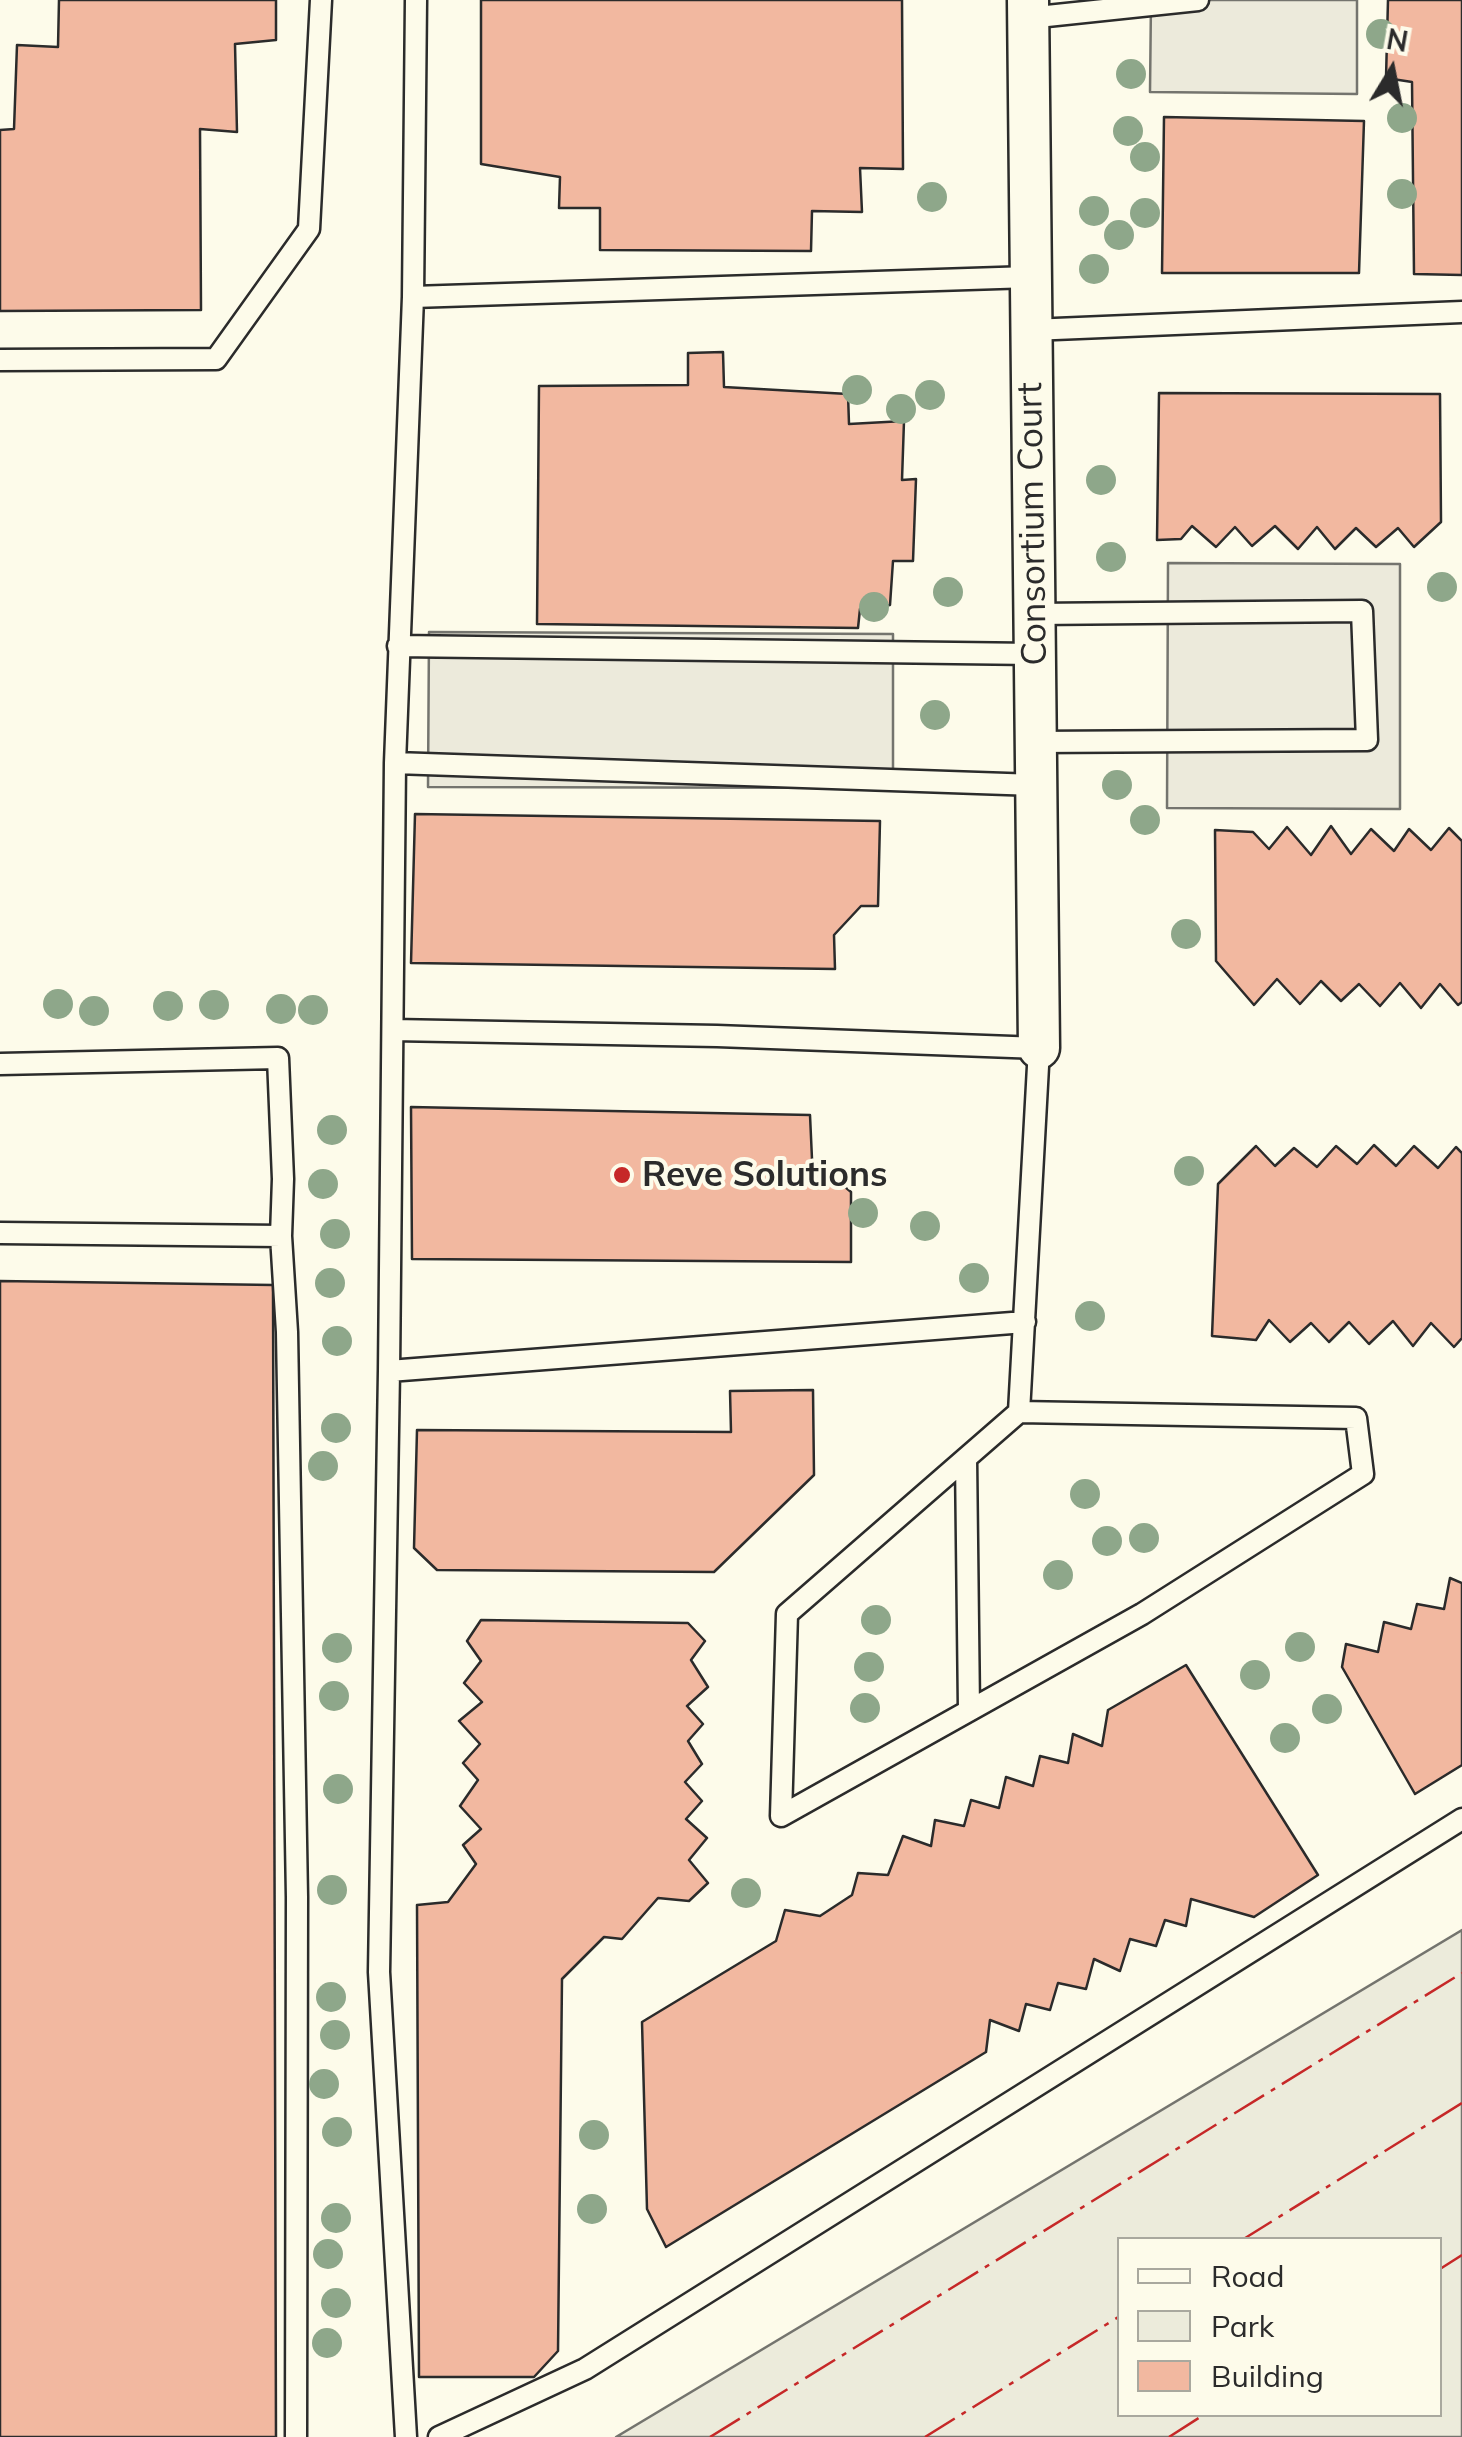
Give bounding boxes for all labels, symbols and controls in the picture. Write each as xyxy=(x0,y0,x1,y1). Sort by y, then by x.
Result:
north arrow xyxy=(1342,20,1442,120)
text: N xyxy=(1384,21,1411,59)
street label: Consortium Court xyxy=(1010,382,1056,666)
place label: Reve Solutions xyxy=(642,1154,888,1196)
marker: Reve Solutions xyxy=(611,1164,633,1186)
legend xyxy=(1117,2237,1442,2417)
text: Road xyxy=(1211,2257,1285,2295)
text: Park xyxy=(1211,2307,1274,2345)
text: Building xyxy=(1211,2357,1324,2395)

